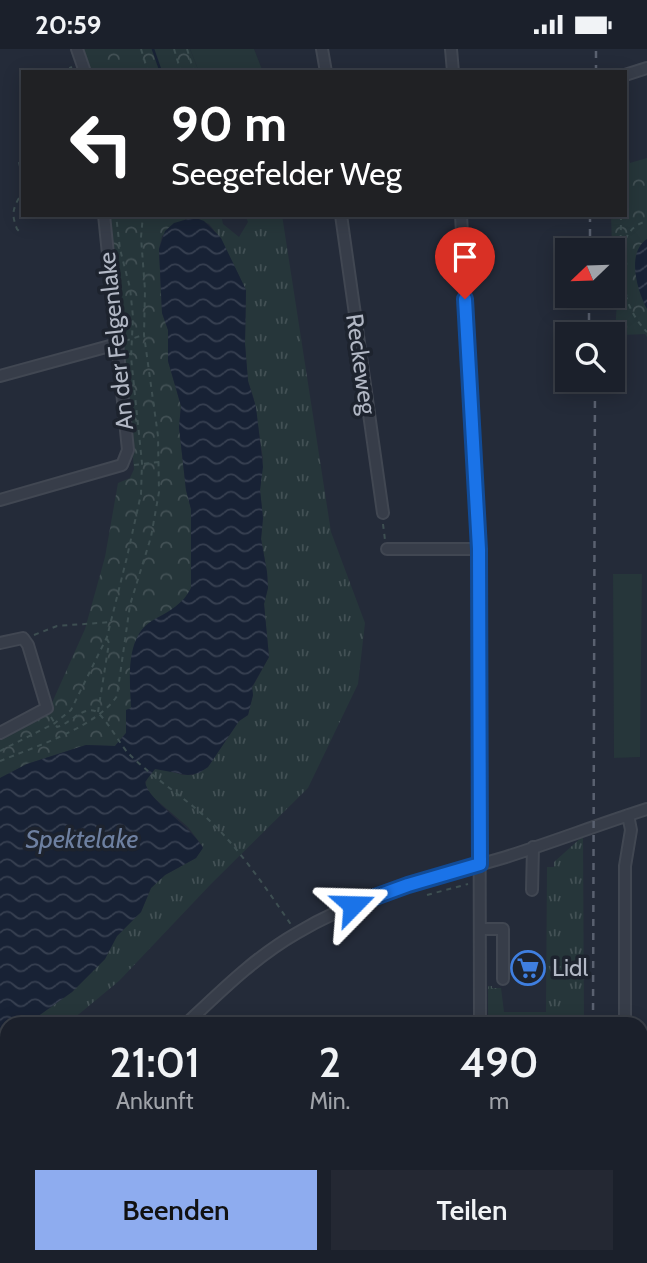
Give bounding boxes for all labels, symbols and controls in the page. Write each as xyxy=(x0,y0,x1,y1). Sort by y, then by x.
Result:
text: 20:59 xyxy=(35,9,101,41)
text: 90 m xyxy=(171,94,287,153)
icon: left xyxy=(56,98,147,189)
text: Seegefelder Weg xyxy=(171,154,402,193)
pin xyxy=(435,227,495,299)
icon: arrive xyxy=(446,238,484,276)
north arrow xyxy=(555,238,625,308)
map controls xyxy=(555,238,625,392)
street label: An der Felgenlake xyxy=(92,251,139,432)
street label: Reckeweg xyxy=(340,312,383,417)
button: search xyxy=(555,322,625,392)
water label: Spektelake xyxy=(26,823,139,855)
position arrow xyxy=(316,868,390,942)
supermarket icon: Lidl xyxy=(509,949,547,987)
place label: Lidl xyxy=(552,953,588,982)
text: 21:01 xyxy=(109,1036,200,1088)
text: 2 xyxy=(319,1036,341,1088)
text: 490 xyxy=(460,1036,539,1088)
text: Ankunft xyxy=(116,1087,193,1115)
text: Min. xyxy=(309,1087,350,1115)
text: m xyxy=(489,1087,509,1115)
button: Beenden xyxy=(35,1170,317,1250)
button: Teilen xyxy=(331,1170,613,1250)

